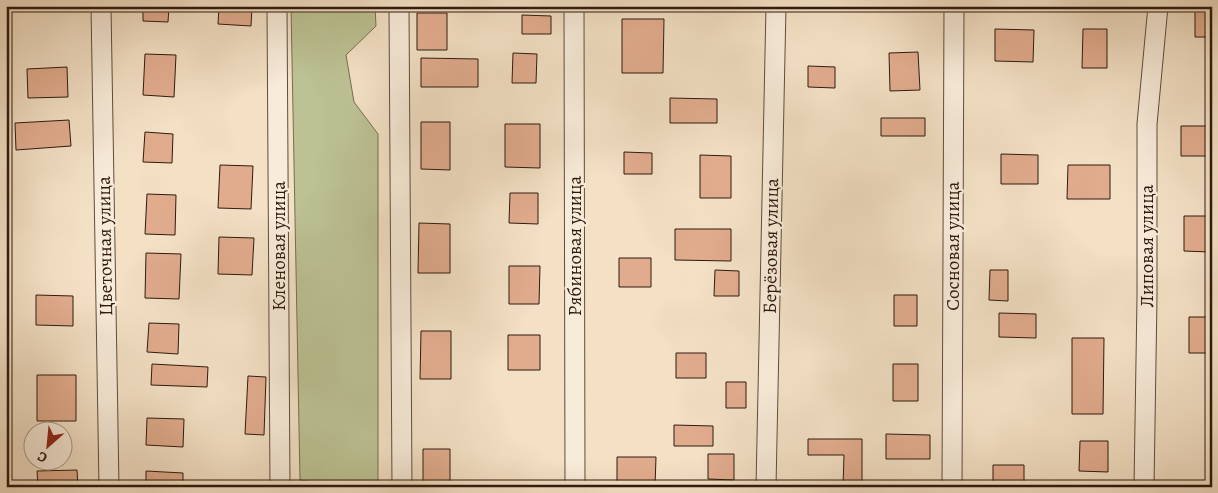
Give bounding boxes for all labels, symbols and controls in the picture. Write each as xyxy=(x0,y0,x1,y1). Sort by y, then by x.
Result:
street label: Рябиновая улица xyxy=(562,175,588,316)
street label: Цветочная улица xyxy=(91,176,119,316)
street label: Берёзовая улица xyxy=(757,178,785,314)
street label: Кленовая улица xyxy=(266,181,292,311)
street label: Сосновая улица xyxy=(940,181,966,311)
street label: Липовая улица xyxy=(1134,184,1160,307)
north arrow xyxy=(22,420,72,470)
text: С xyxy=(34,447,50,468)

